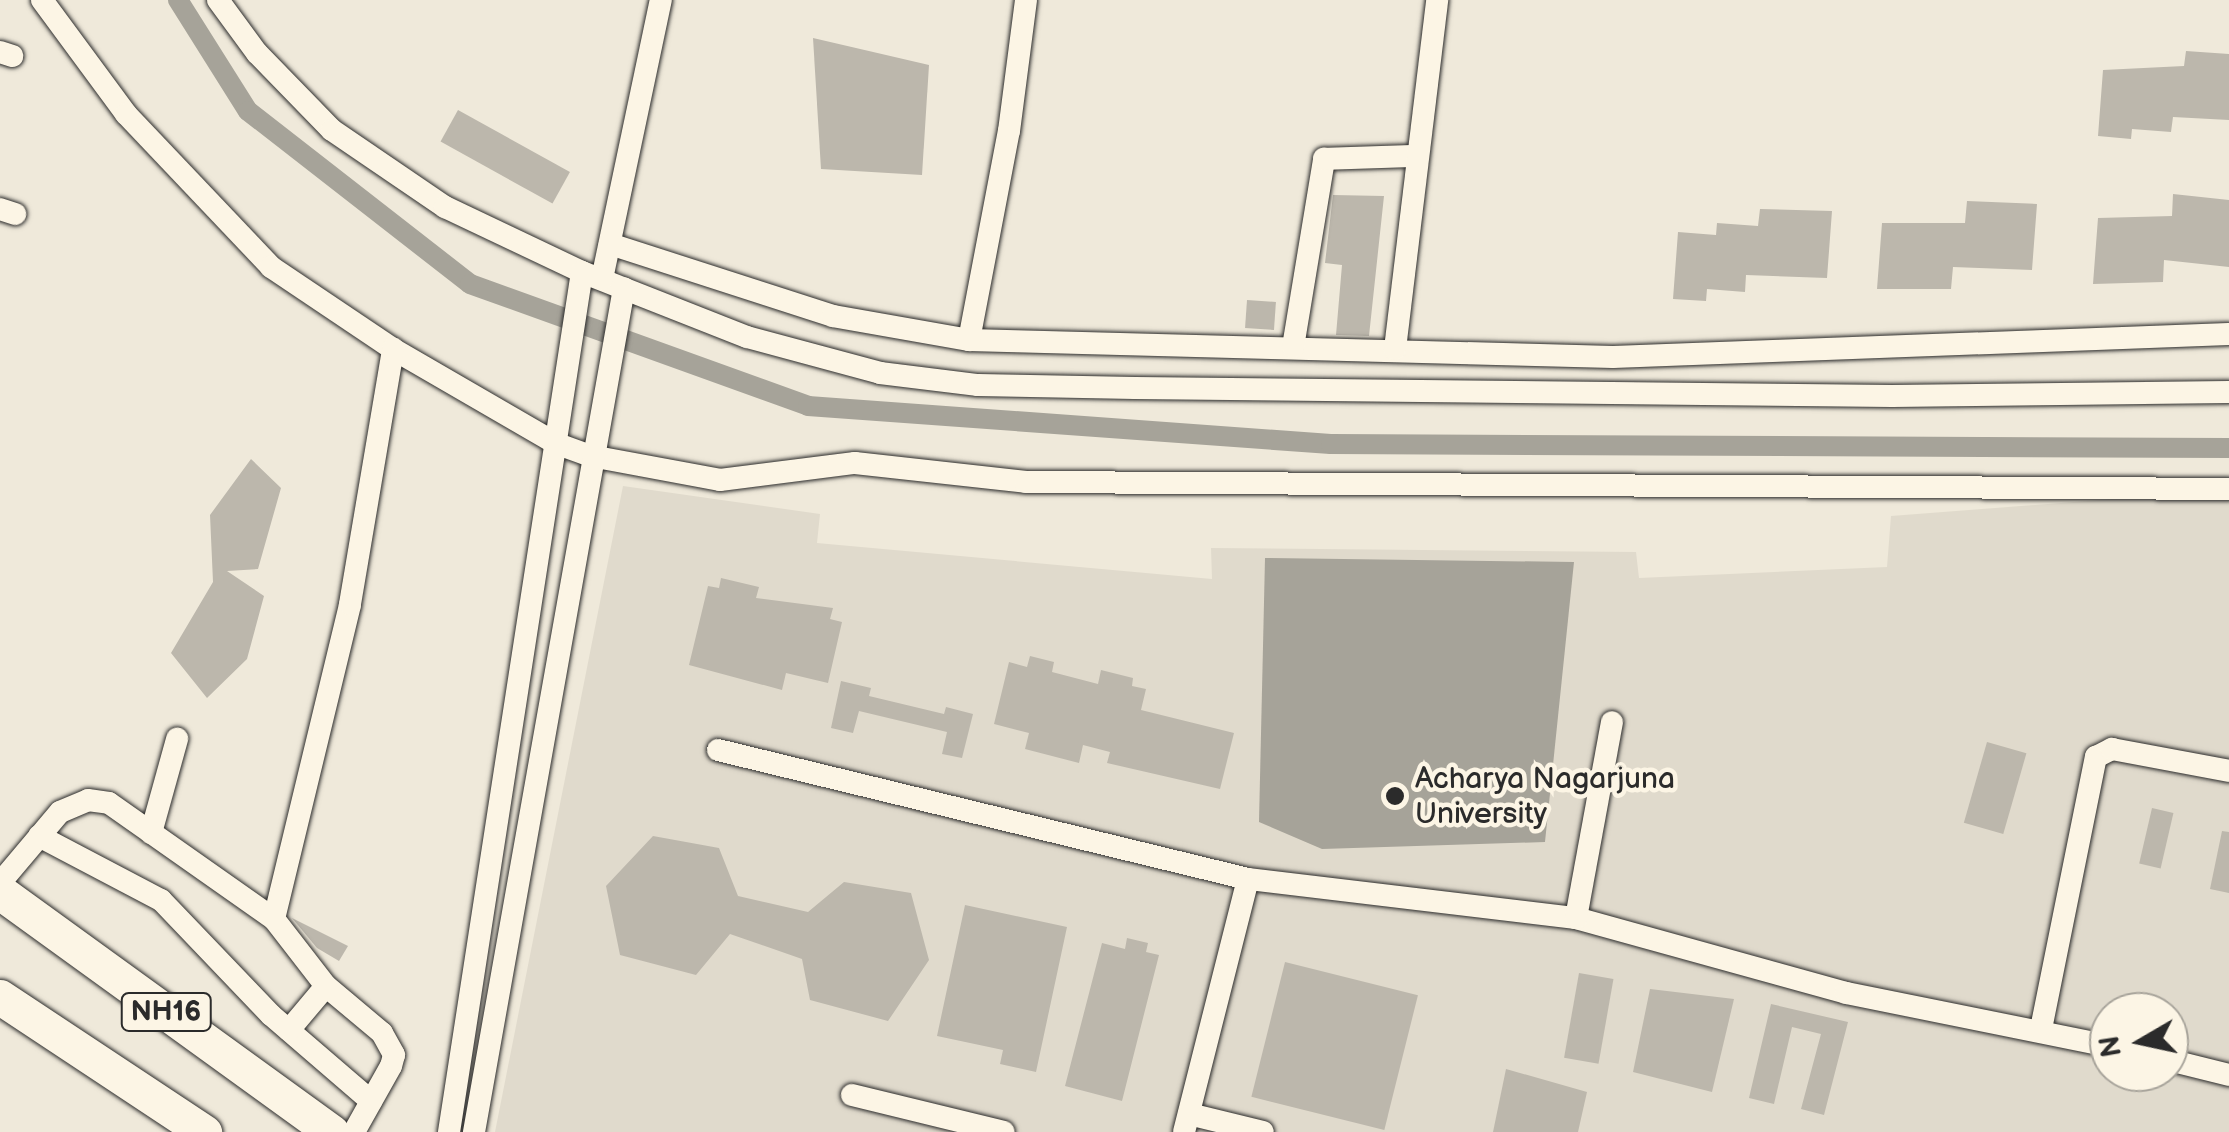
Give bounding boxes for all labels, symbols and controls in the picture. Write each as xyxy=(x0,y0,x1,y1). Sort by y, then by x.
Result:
place label: Acharya Nagarjuna University xyxy=(1415,761,1675,832)
marker: Acharya Nagarjuna University xyxy=(1384,785,1406,807)
road number: NH16 xyxy=(119,989,214,1035)
north arrow xyxy=(2089,992,2189,1092)
text: N xyxy=(2093,1033,2129,1059)

